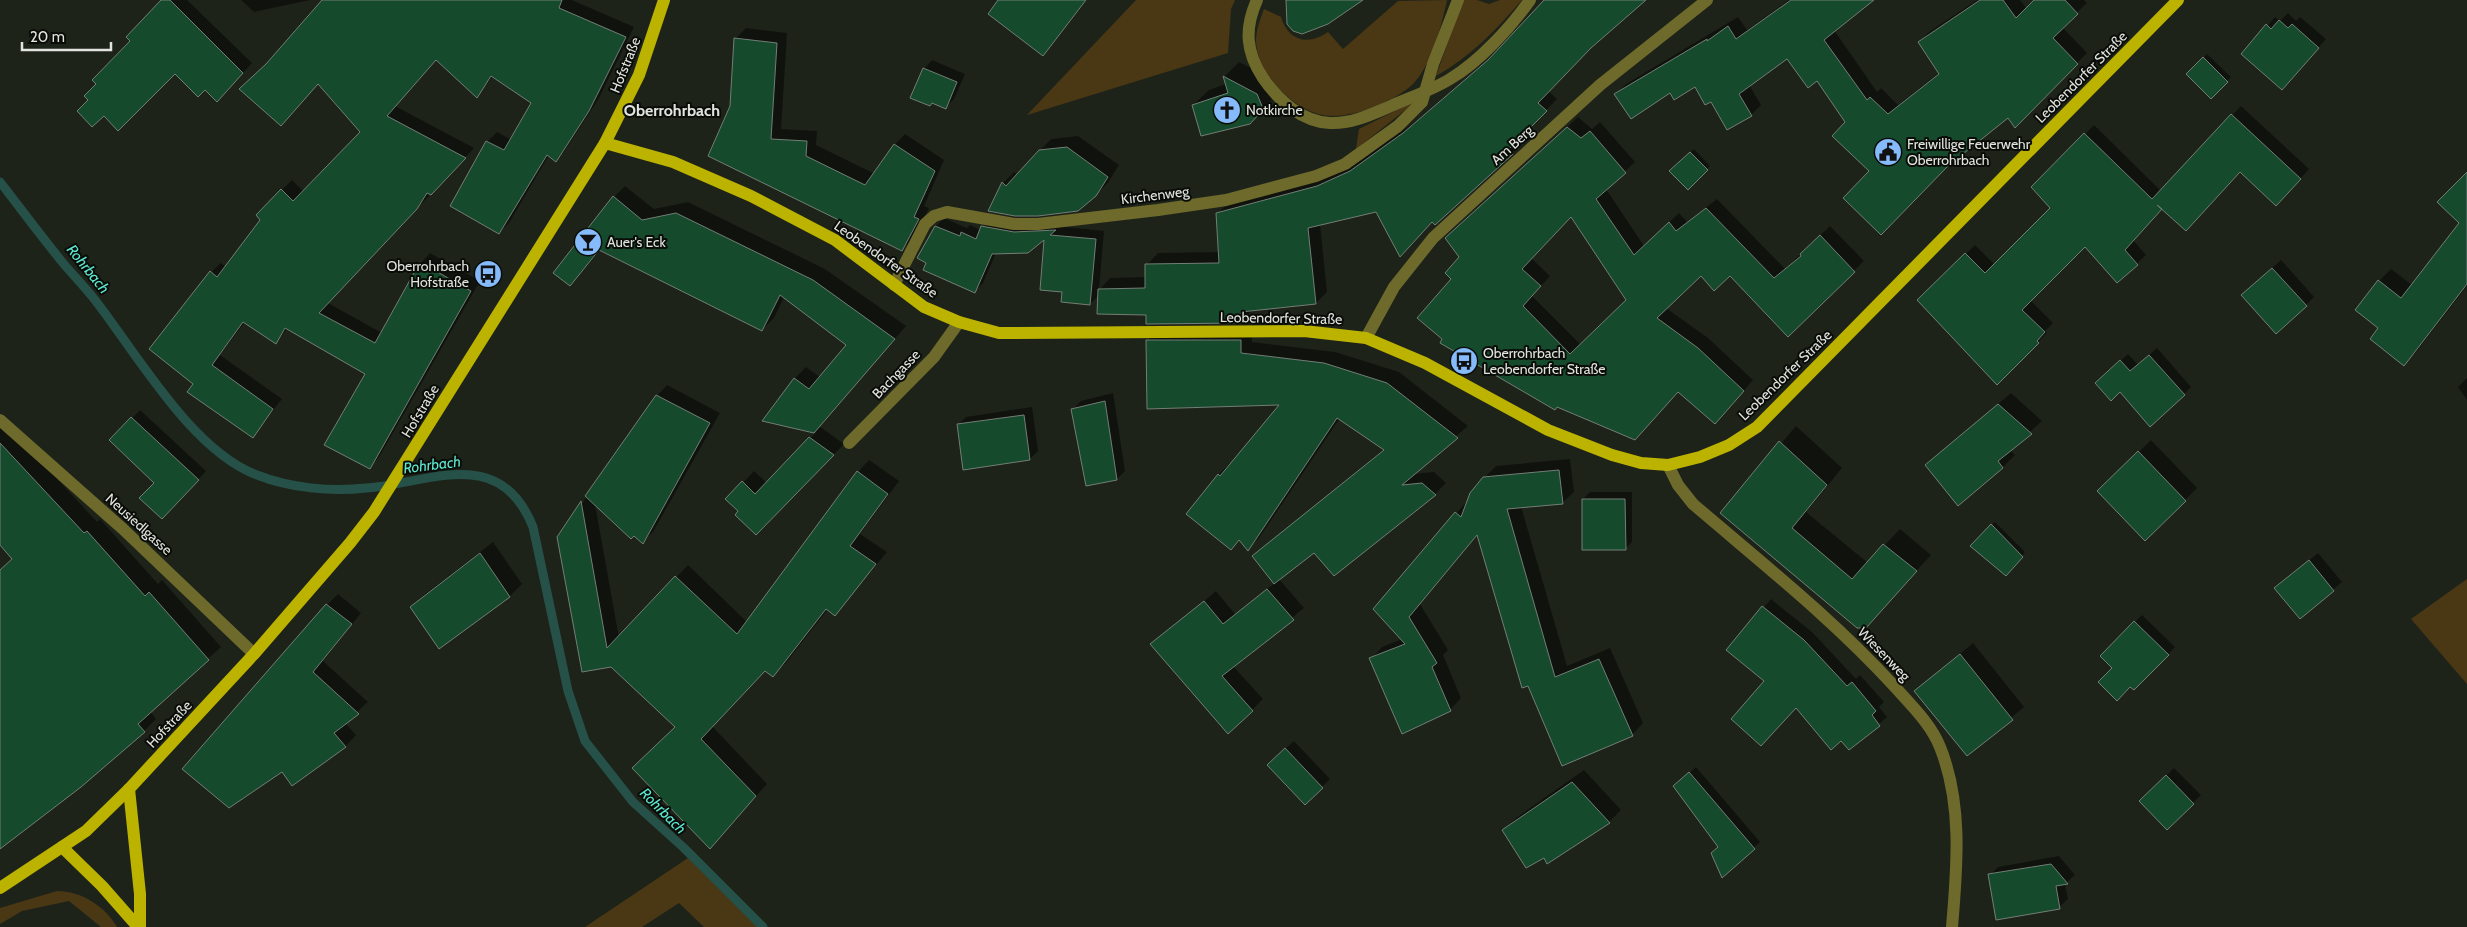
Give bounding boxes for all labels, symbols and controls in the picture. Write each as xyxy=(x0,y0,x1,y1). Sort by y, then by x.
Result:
scale bar xyxy=(22,20,111,52)
street label: Leobendorfer Straße xyxy=(2031,27,2131,127)
text: 20 m xyxy=(30,28,65,46)
street label: Hofstraße xyxy=(606,34,644,96)
church icon: Notkirche xyxy=(1212,95,1242,125)
district label: Oberrohrbach xyxy=(624,101,720,120)
place label: Notkirche xyxy=(1246,101,1303,119)
street label: Am Berg xyxy=(1487,121,1538,169)
place label: Freiwillige Feuerwehr Oberrohrbach xyxy=(1907,135,2031,169)
public building icon: Freiwillige Feuerwehr Oberrohrbach xyxy=(1873,137,1903,167)
street label: Kirchenweg xyxy=(1120,182,1191,208)
street label: Leobendorfer Straße xyxy=(831,216,941,302)
bar icon: Auer's Eck xyxy=(573,227,603,257)
place label: Auer's Eck xyxy=(607,233,666,251)
water label: Rohrbach xyxy=(63,241,113,297)
place label: Oberrohrbach Hofstraße xyxy=(387,257,469,291)
bus stop icon: Oberrohrbach Hofstraße xyxy=(473,259,503,289)
street label: Leobendorfer Straße xyxy=(1220,308,1342,328)
street label: Leobendorfer Straße xyxy=(1735,326,1835,424)
place label: Oberrohrbach Leobendorfer Straße xyxy=(1483,344,1606,378)
street label: Bachgasse xyxy=(868,346,924,402)
bus stop icon: Oberrohrbach Leobendorfer Straße xyxy=(1449,346,1479,376)
street label: Hofstraße xyxy=(397,381,443,441)
water label: Rohrbach xyxy=(402,453,462,477)
street label: Neusiedlgasse xyxy=(102,489,176,559)
street label: Wiesenweg xyxy=(1854,623,1915,686)
street label: Hofstraße xyxy=(142,696,196,752)
water label: Rohrbach xyxy=(636,784,690,838)

